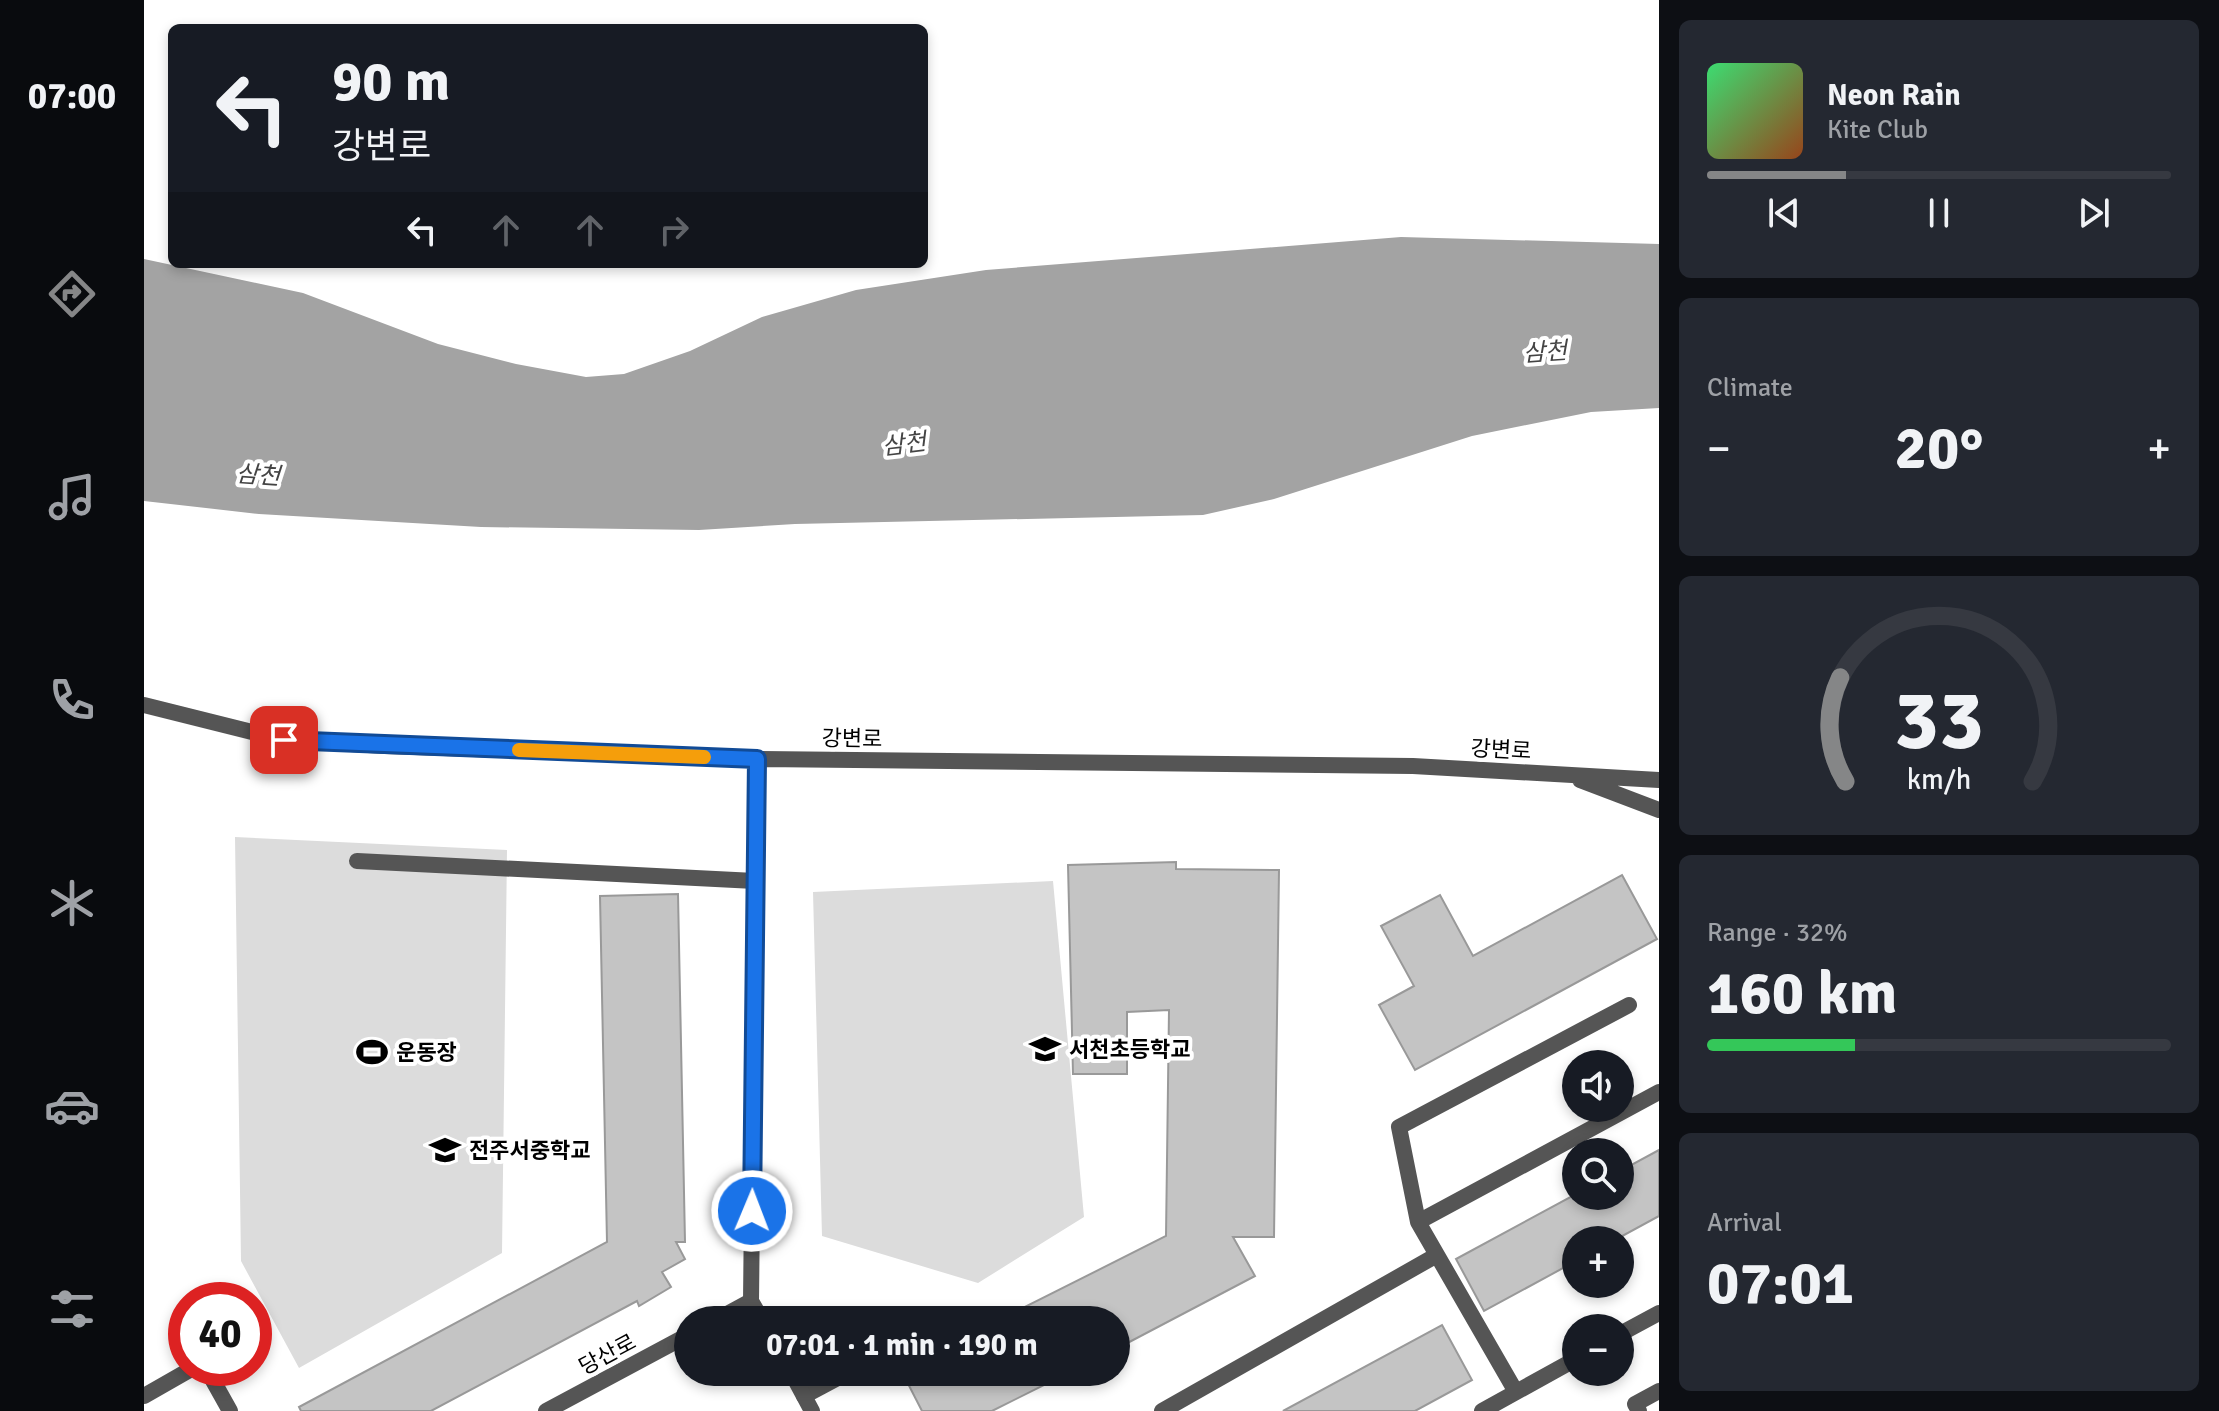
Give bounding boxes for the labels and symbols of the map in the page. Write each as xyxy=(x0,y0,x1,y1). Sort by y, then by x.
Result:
water label: 삼천 xyxy=(1522,335,1571,369)
water label: 삼천 xyxy=(880,426,931,462)
water label: 삼천 xyxy=(235,458,284,492)
pin xyxy=(250,706,318,774)
street label: 강변로 xyxy=(821,724,883,753)
street label: 강변로 xyxy=(1470,734,1532,765)
school or university icon: 서천초등학교 xyxy=(1028,1032,1062,1066)
sports icon: 운동장 xyxy=(355,1035,389,1069)
place label: 서천초등학교 xyxy=(1069,1036,1190,1063)
place label: 운동장 xyxy=(396,1039,457,1066)
school or university icon: 전주서중학교 xyxy=(428,1133,462,1167)
place label: 전주서중학교 xyxy=(469,1137,590,1164)
position arrow xyxy=(710,1169,794,1253)
speed limit sign: 40 xyxy=(168,1282,272,1386)
street label: 당산로 xyxy=(574,1328,640,1381)

